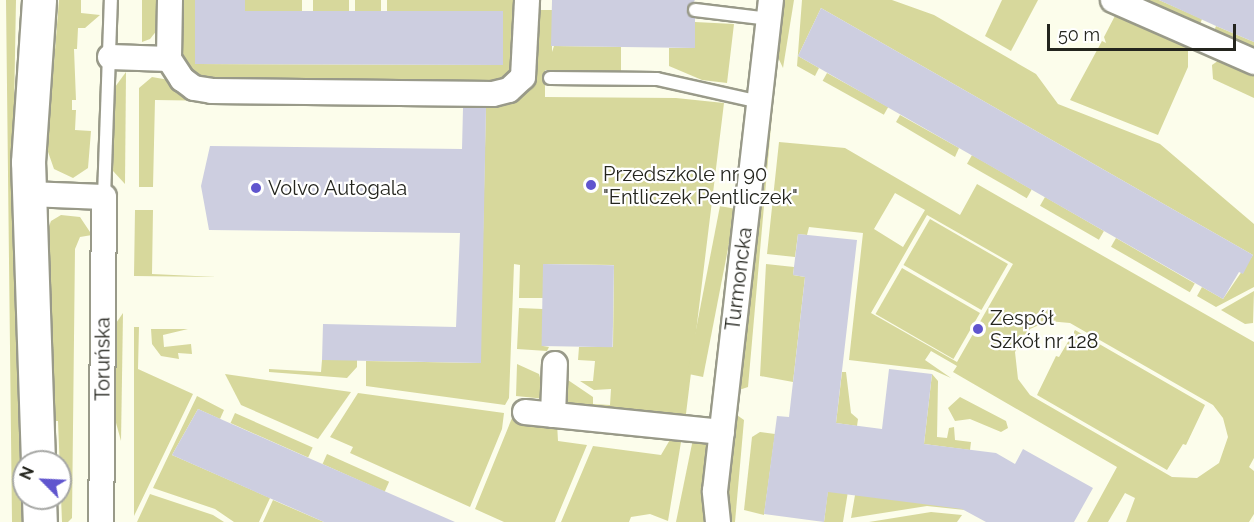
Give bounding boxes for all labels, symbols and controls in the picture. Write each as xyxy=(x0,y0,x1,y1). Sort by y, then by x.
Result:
scale bar xyxy=(1050,12,1239,50)
text: 50 m xyxy=(1058,24,1100,45)
place label: Przedszkole nr 90 "Entliczek Pentliczek" xyxy=(603,162,798,209)
place label: Volvo Autogala xyxy=(268,176,408,200)
marker: Przedszkole nr 90 "Entliczek Pentliczek" xyxy=(584,178,598,192)
marker: Volvo Autogala xyxy=(249,181,263,195)
street label: Turmoncka xyxy=(721,226,757,332)
place label: Zespół Szkół nr 128 xyxy=(990,306,1099,353)
street label: Toruńska xyxy=(91,317,115,401)
marker: Zespół Szkół nr 128 xyxy=(971,322,985,336)
north arrow xyxy=(12,450,72,510)
text: N xyxy=(16,464,38,483)

